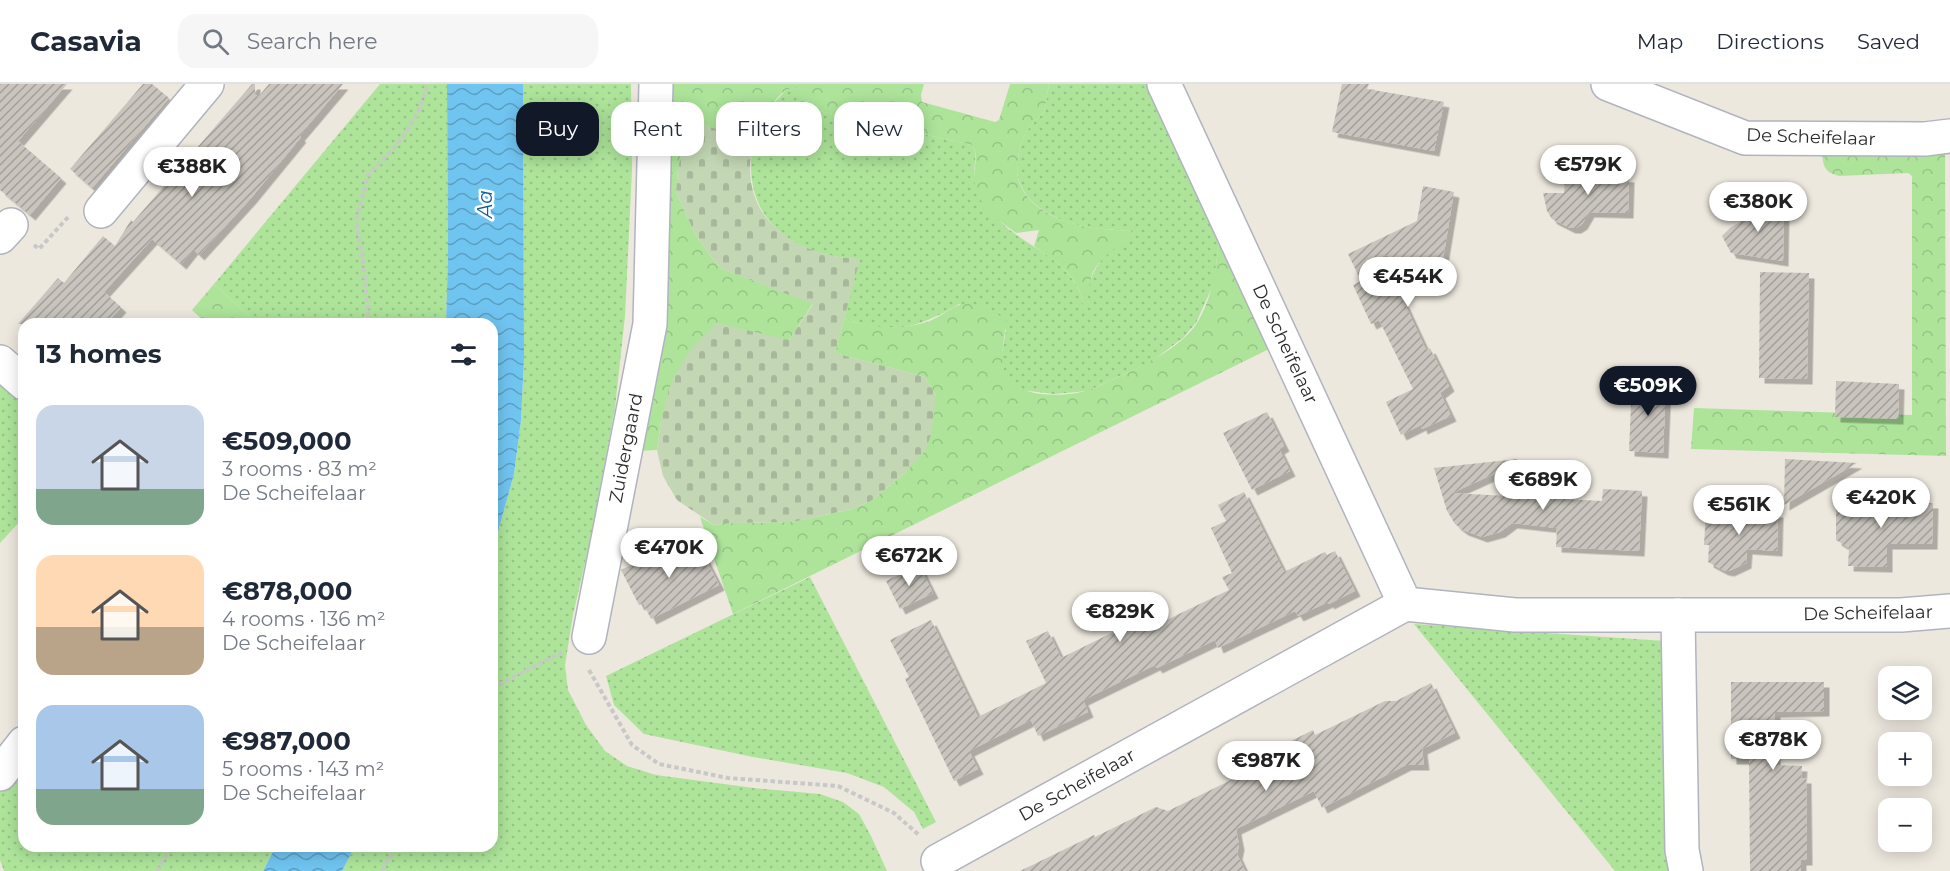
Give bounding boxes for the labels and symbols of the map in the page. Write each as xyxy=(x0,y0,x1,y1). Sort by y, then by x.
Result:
street label: De Scheifelaar xyxy=(1746,124,1876,150)
pin: €579K xyxy=(1546,145,1630,196)
pin: €388K xyxy=(150,147,234,198)
pin: €380K xyxy=(1716,182,1800,233)
water label: Aa xyxy=(473,190,497,219)
pin: €454K xyxy=(1366,257,1450,308)
street label: De Scheifelaar xyxy=(1248,281,1322,407)
pin: €509K xyxy=(1606,366,1690,417)
street label: Zuidergaard xyxy=(605,391,647,505)
pin: €689K xyxy=(1501,460,1585,511)
pin: €420K xyxy=(1839,478,1923,529)
pin: €561K xyxy=(1697,485,1781,536)
pin: €470K xyxy=(627,528,711,579)
pin: €672K xyxy=(867,536,951,587)
pin: €829K xyxy=(1078,592,1162,643)
street label: De Scheifelaar xyxy=(1803,601,1933,625)
pin: €878K xyxy=(1731,720,1815,771)
pin: €987K xyxy=(1224,741,1308,792)
street label: De Scheifelaar xyxy=(1015,744,1139,826)

